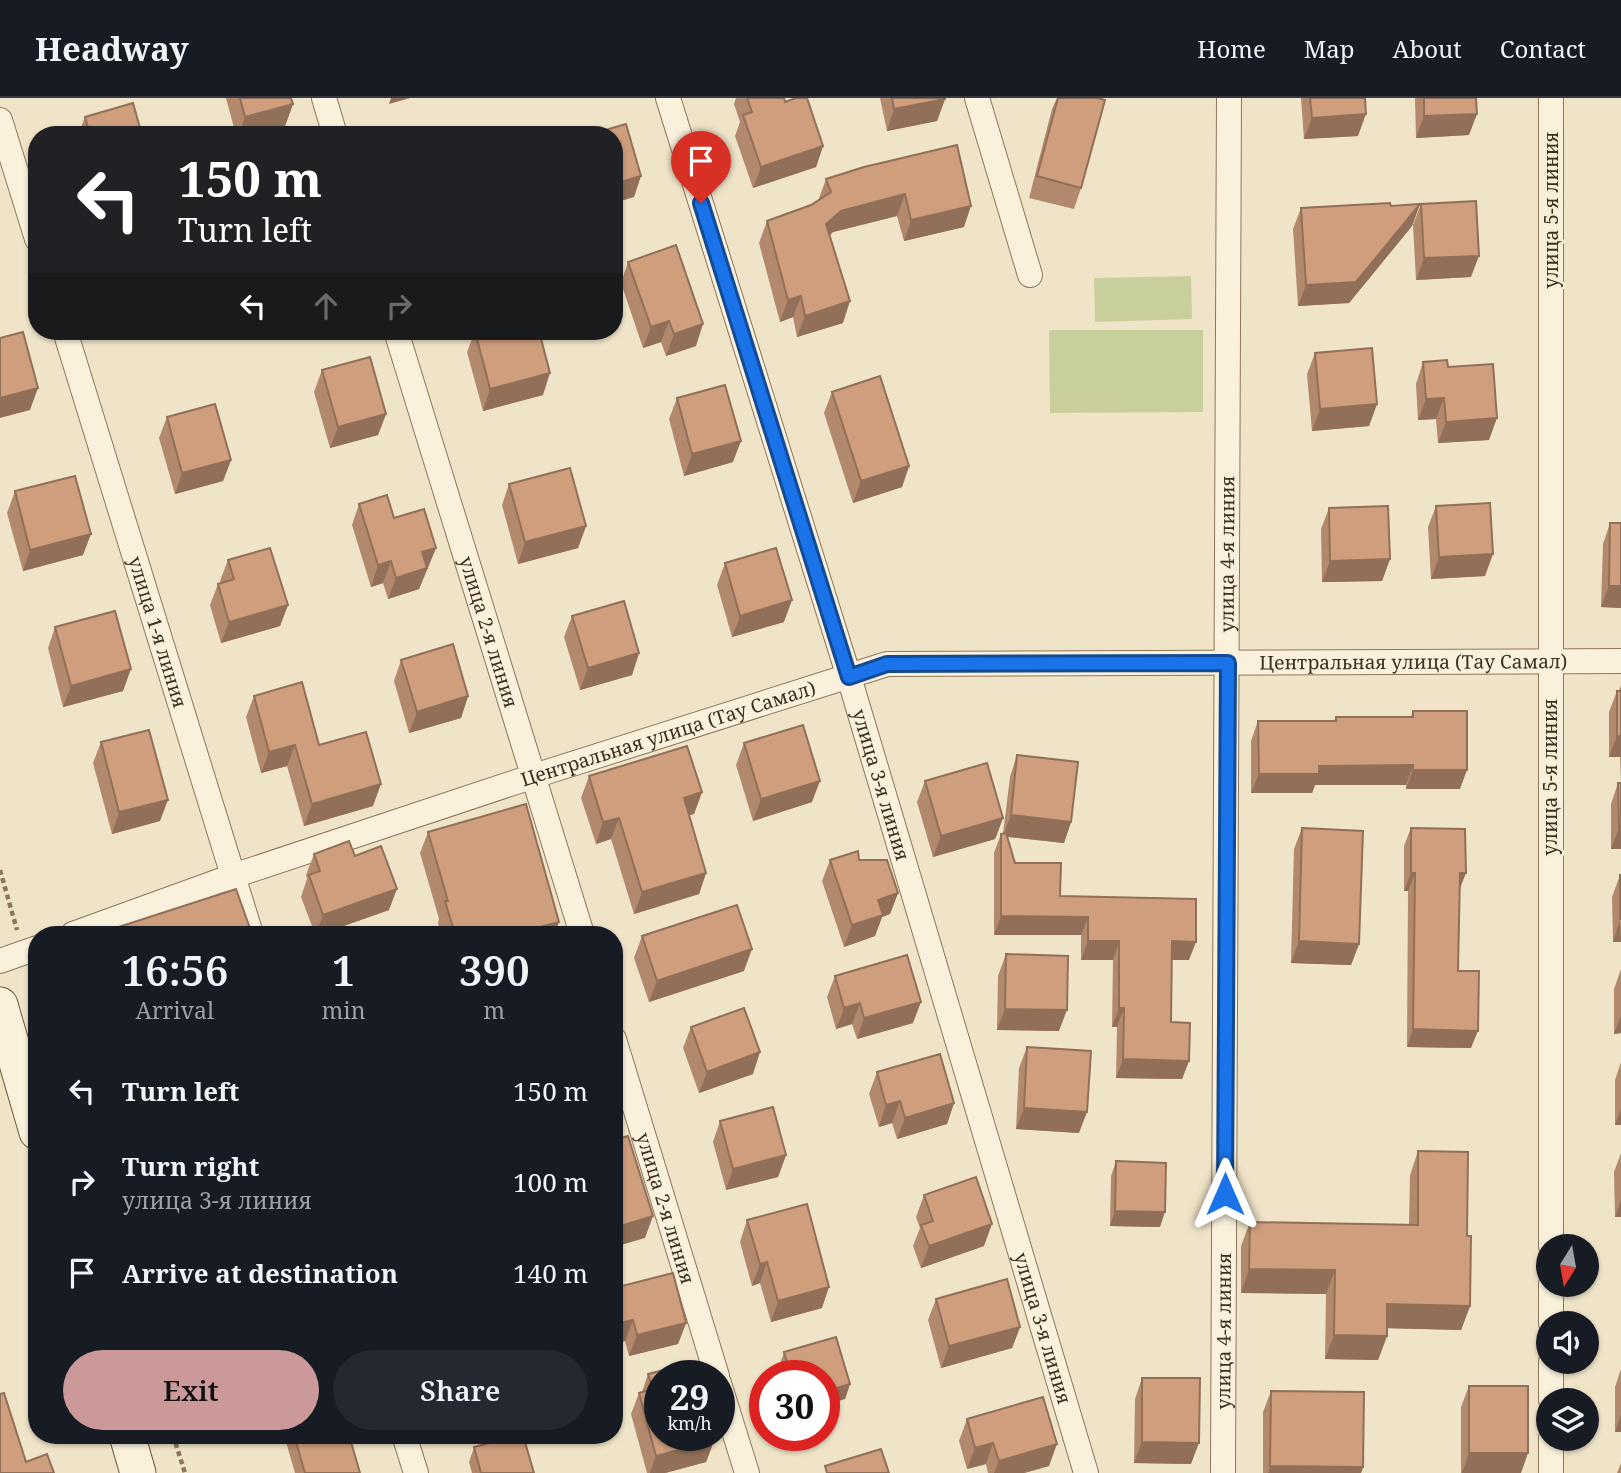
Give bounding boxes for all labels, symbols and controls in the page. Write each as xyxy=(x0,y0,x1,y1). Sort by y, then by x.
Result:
text: Headway xyxy=(35,26,189,71)
text: Home xyxy=(1197,32,1266,65)
text: Map xyxy=(1304,32,1355,65)
text: About xyxy=(1393,32,1462,65)
text: Contact xyxy=(1500,32,1586,65)
pin xyxy=(671,131,731,203)
street label: улица 5-я линия xyxy=(1538,131,1564,288)
icon: arrive xyxy=(682,142,720,180)
text: 150 m xyxy=(178,145,322,211)
icon: left xyxy=(63,154,154,245)
text: Turn left xyxy=(178,208,312,251)
icon: left xyxy=(234,287,272,325)
icon: ahead xyxy=(307,287,345,325)
icon: right xyxy=(380,287,418,325)
street label: улица 4-я линия xyxy=(1214,475,1240,633)
street label: улица 1-я линия xyxy=(122,553,193,711)
street label: улица 2-я линия xyxy=(453,553,524,711)
street label: Центральная улица (Тау Самал) xyxy=(1259,648,1567,675)
street label: Центральная улица (Тау Самал) xyxy=(517,674,819,793)
street label: улица 5-я линия xyxy=(1537,698,1563,855)
street label: улица 3-я линия xyxy=(846,706,916,864)
text: 16:56 xyxy=(121,941,228,998)
text: 1 xyxy=(332,941,355,998)
text: 390 xyxy=(459,941,530,998)
text: Arrival xyxy=(135,994,214,1026)
text: min xyxy=(322,994,366,1026)
text: m xyxy=(483,994,505,1026)
icon: left xyxy=(63,1072,101,1110)
text: Turn left xyxy=(122,1073,239,1109)
text: 150 m xyxy=(513,1073,588,1109)
street label: улица 2-я линия xyxy=(630,1129,701,1287)
text: Turn right xyxy=(122,1148,259,1184)
position arrow xyxy=(1188,1157,1262,1231)
icon: right xyxy=(63,1163,101,1201)
text: 100 m xyxy=(513,1164,588,1200)
text: улица 3-я линия xyxy=(122,1184,312,1216)
north arrow xyxy=(1536,1234,1600,1297)
map controls xyxy=(1536,1234,1599,1451)
street label: улица 3-я линия xyxy=(1008,1249,1078,1407)
street label: улица 4-я линия xyxy=(1210,1252,1237,1409)
icon: arrive xyxy=(63,1254,101,1292)
text: Arrive at destination xyxy=(122,1255,398,1291)
text: 140 m xyxy=(513,1255,588,1291)
button: sound xyxy=(1536,1311,1599,1374)
button: Exit xyxy=(63,1350,319,1430)
button: Share xyxy=(333,1350,588,1430)
speed limit sign: 30 xyxy=(749,1360,840,1451)
text: 29 xyxy=(670,1373,709,1420)
button: layers xyxy=(1536,1388,1599,1451)
text: km/h xyxy=(667,1411,712,1435)

